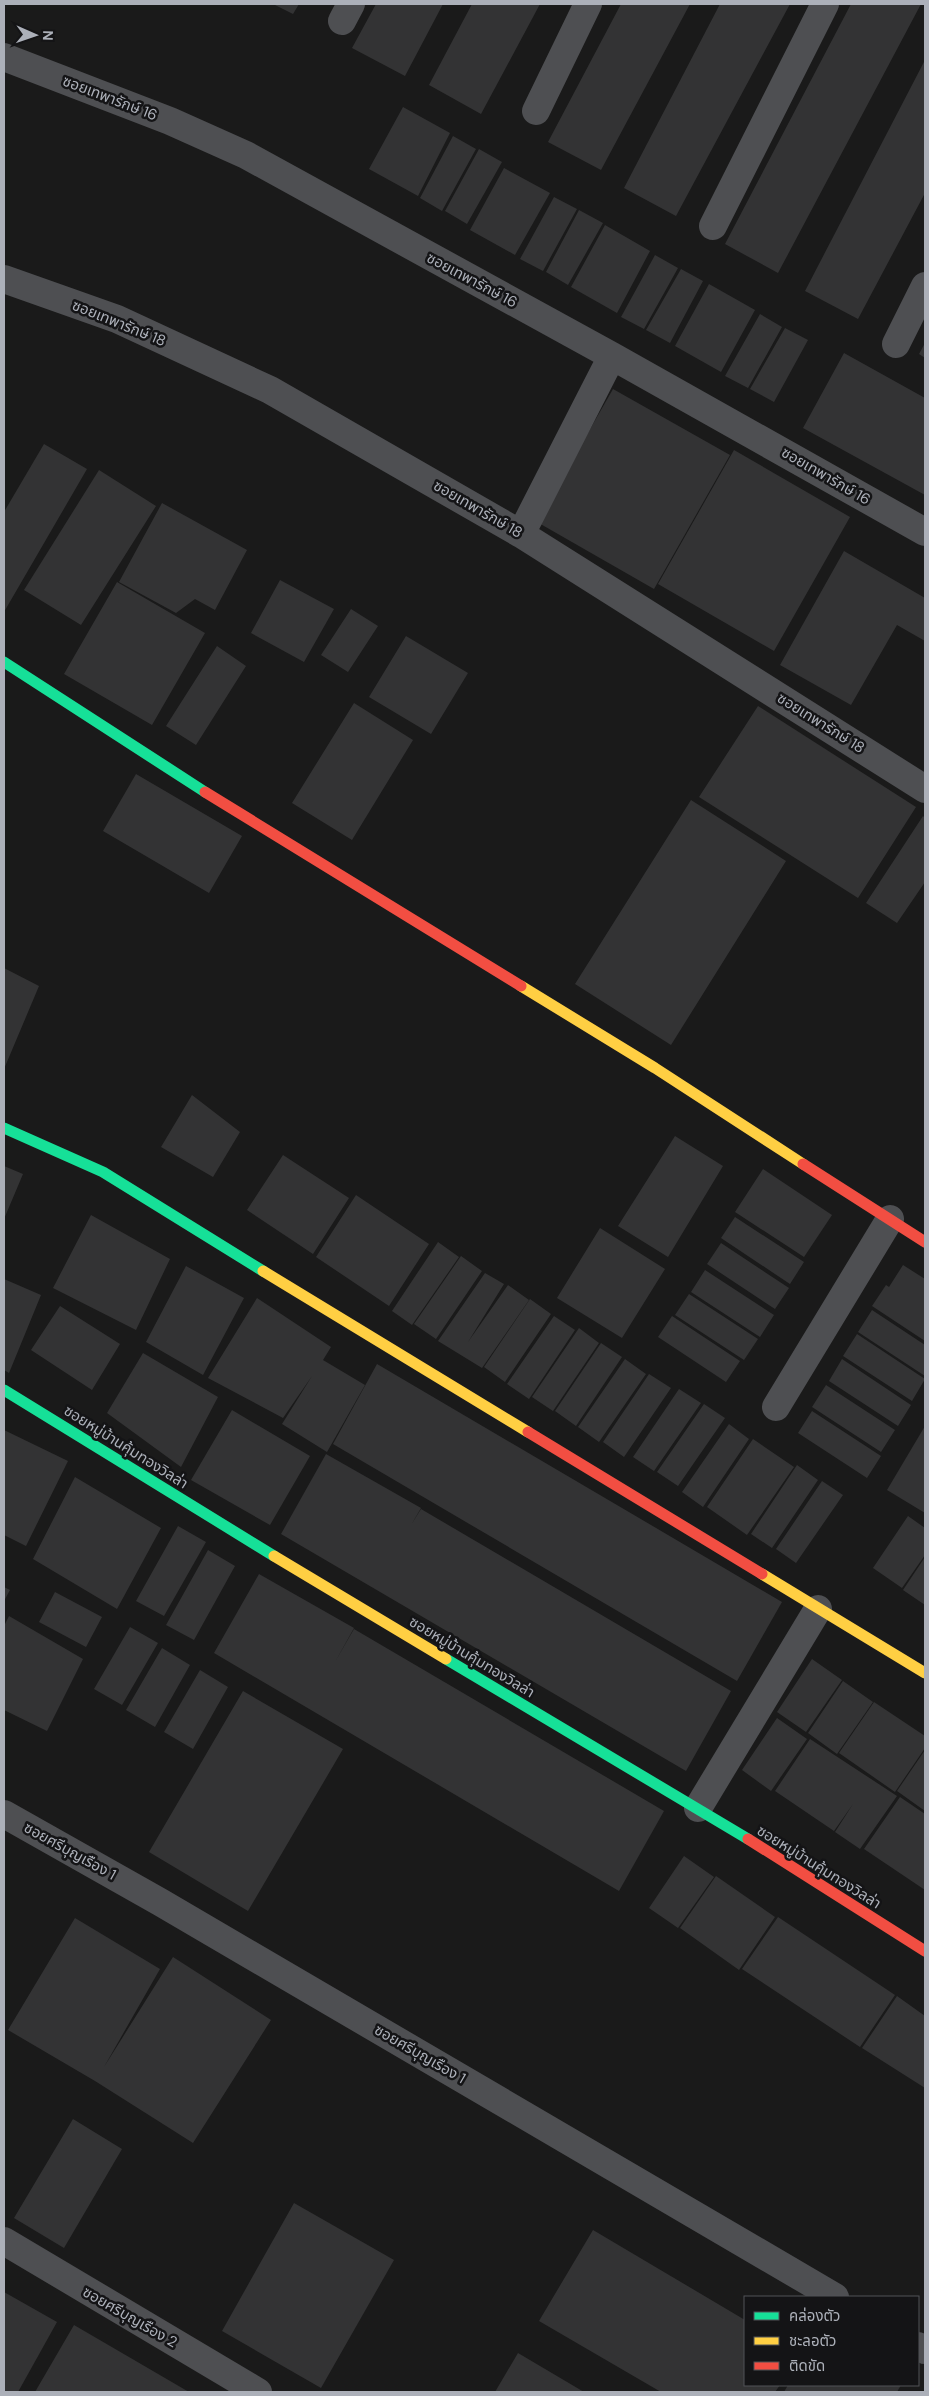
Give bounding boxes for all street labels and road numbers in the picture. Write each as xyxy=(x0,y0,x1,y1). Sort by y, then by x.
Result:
street label: ซอยเทพารักษ์ 16 xyxy=(60,71,160,125)
street label: ซอยเทพารักษ์ 16 xyxy=(423,248,521,312)
street label: ซอยเทพารักษ์ 18 xyxy=(69,295,169,351)
street label: ซอยเทพารักษ์ 16 xyxy=(778,442,874,510)
street label: ซอยเทพารักษ์ 18 xyxy=(430,475,526,543)
street label: ซอยเทพารักษ์ 18 xyxy=(773,688,869,758)
street label: ซอยหมู่บ้านคุ้มทองวิลล่า xyxy=(60,1401,192,1493)
street label: ซอยหมู่บ้านคุ้มทองวิลล่า xyxy=(406,1612,538,1702)
street label: ซอยศรีบุญเรือง 1 xyxy=(20,1817,120,1885)
street label: ซอยหมู่บ้านคุ้มทองวิลล่า xyxy=(753,1821,885,1913)
street label: ซอยศรีบุญเรือง 1 xyxy=(371,2020,469,2088)
street label: ซอยศรีบุญเรือง 2 xyxy=(79,2282,181,2352)

